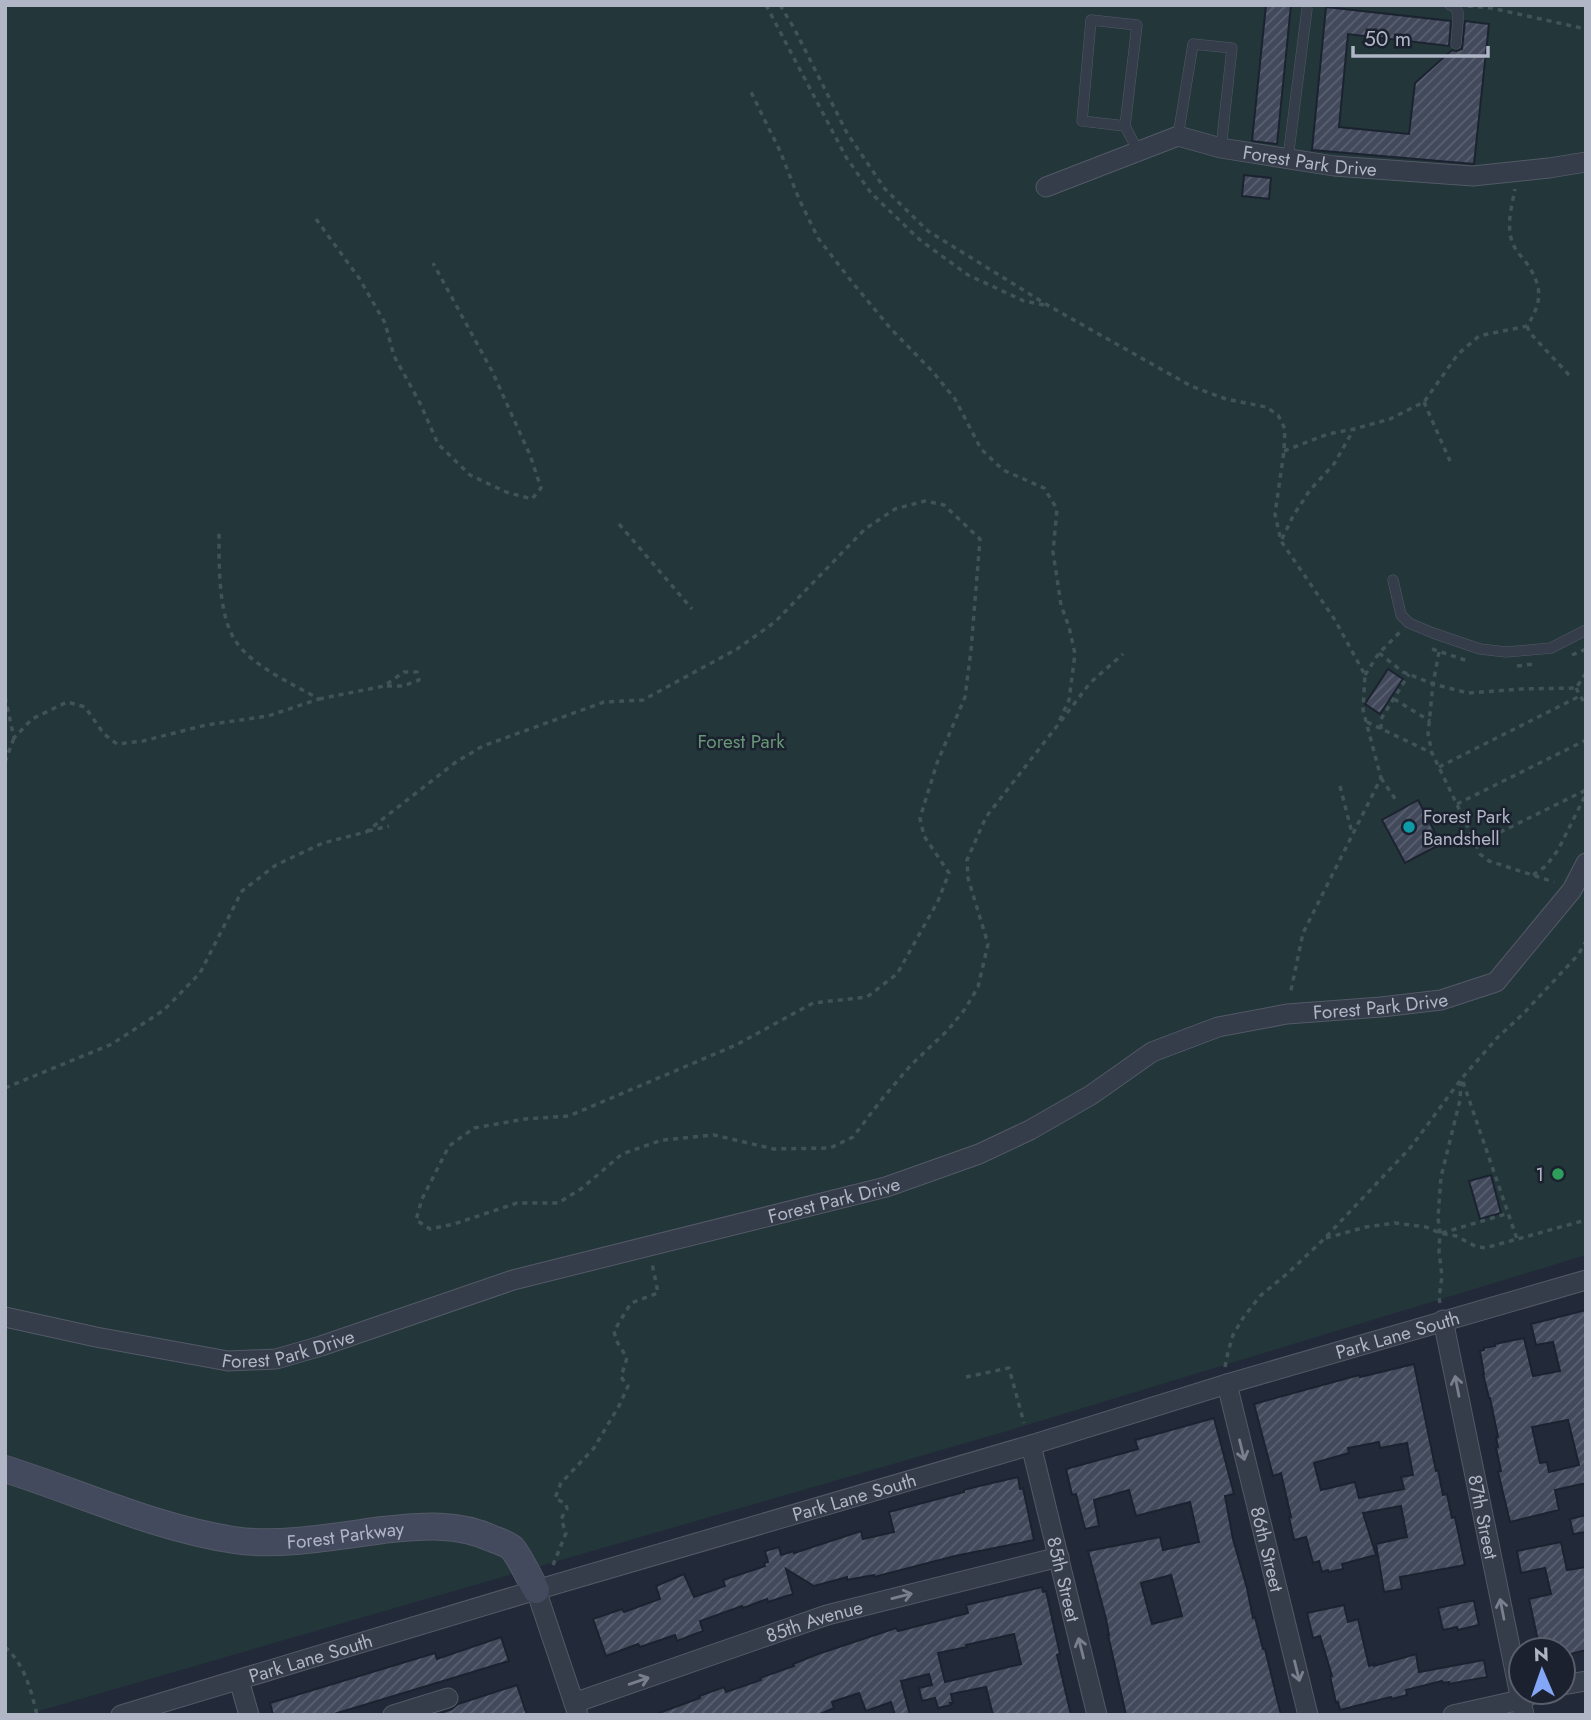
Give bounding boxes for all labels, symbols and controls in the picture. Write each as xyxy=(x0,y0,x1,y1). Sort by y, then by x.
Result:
scale bar xyxy=(1353,14,1488,58)
text: 50 m xyxy=(1364,24,1411,54)
street label: Forest Park Drive xyxy=(1241,139,1378,183)
park label: Forest Park xyxy=(697,728,785,755)
place label: Forest Park Bandshell xyxy=(1423,803,1511,852)
marker: Forest Park Bandshell xyxy=(1401,819,1417,835)
street label: Forest Park Drive xyxy=(1312,986,1452,1026)
place label: 1 xyxy=(1535,1161,1544,1188)
marker: 1 xyxy=(1550,1166,1566,1182)
street label: Forest Park Drive xyxy=(765,1170,904,1230)
street label: Park Lane South xyxy=(1332,1304,1463,1366)
street label: Forest Park Drive xyxy=(220,1322,358,1375)
one-way arrow xyxy=(1449,1375,1463,1398)
one-way arrow xyxy=(1236,1439,1249,1461)
street label: Park Lane South xyxy=(789,1466,920,1528)
street label: 87th Street xyxy=(1461,1472,1505,1562)
street label: 86th Street xyxy=(1243,1504,1290,1595)
street label: Forest Parkway xyxy=(286,1515,406,1556)
street label: 85th Street xyxy=(1040,1534,1087,1625)
one-way arrow xyxy=(890,1589,913,1602)
street label: 85th Avenue xyxy=(762,1594,866,1649)
one-way arrow xyxy=(1494,1598,1508,1621)
street label: Park Lane South xyxy=(246,1627,376,1690)
north arrow xyxy=(1507,1636,1577,1706)
one-way arrow xyxy=(1074,1638,1087,1660)
text: N xyxy=(1533,1641,1549,1668)
one-way arrow xyxy=(1291,1659,1304,1682)
one-way arrow xyxy=(627,1674,649,1686)

